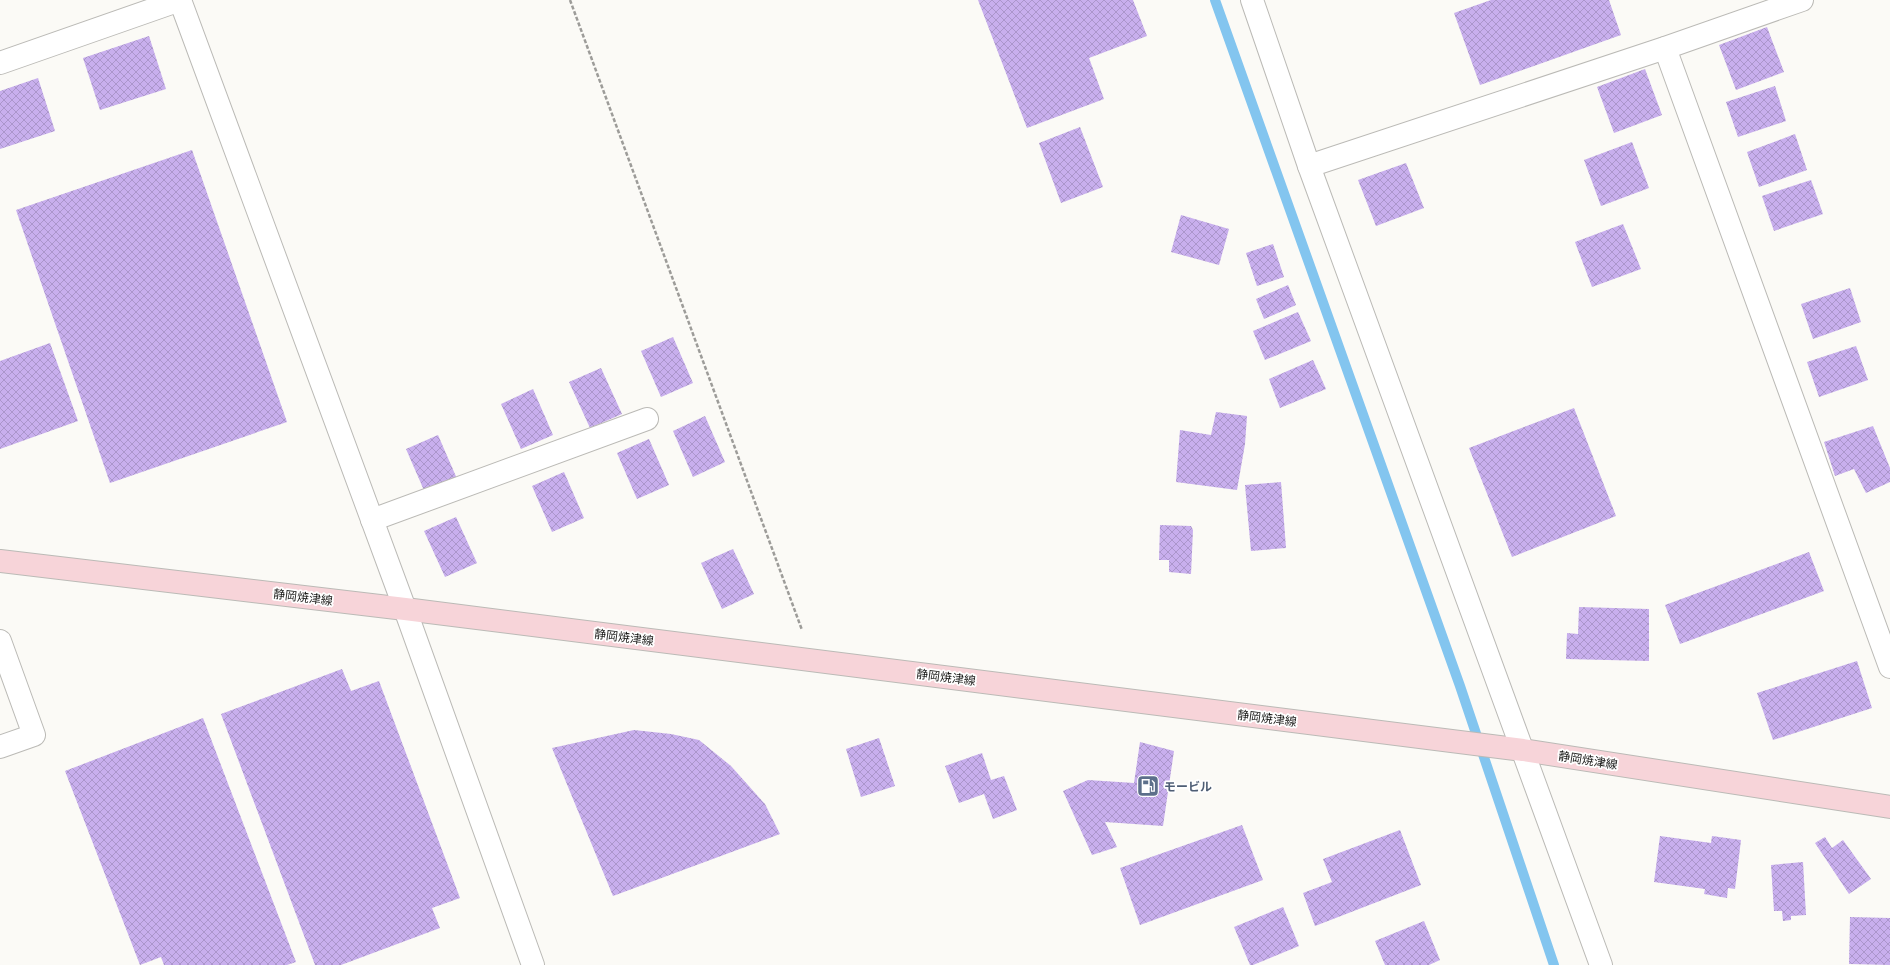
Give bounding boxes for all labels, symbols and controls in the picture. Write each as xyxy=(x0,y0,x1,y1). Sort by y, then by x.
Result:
street label: 静岡焼津線 xyxy=(272,586,334,608)
street label: 静岡焼津線 xyxy=(593,626,655,648)
street label: 静岡焼津線 xyxy=(915,666,977,688)
street label: 静岡焼津線 xyxy=(1236,707,1298,729)
street label: 静岡焼津線 xyxy=(1557,748,1619,772)
fuel station icon: モービル xyxy=(1135,773,1161,799)
place label: モービル xyxy=(1164,779,1212,794)

